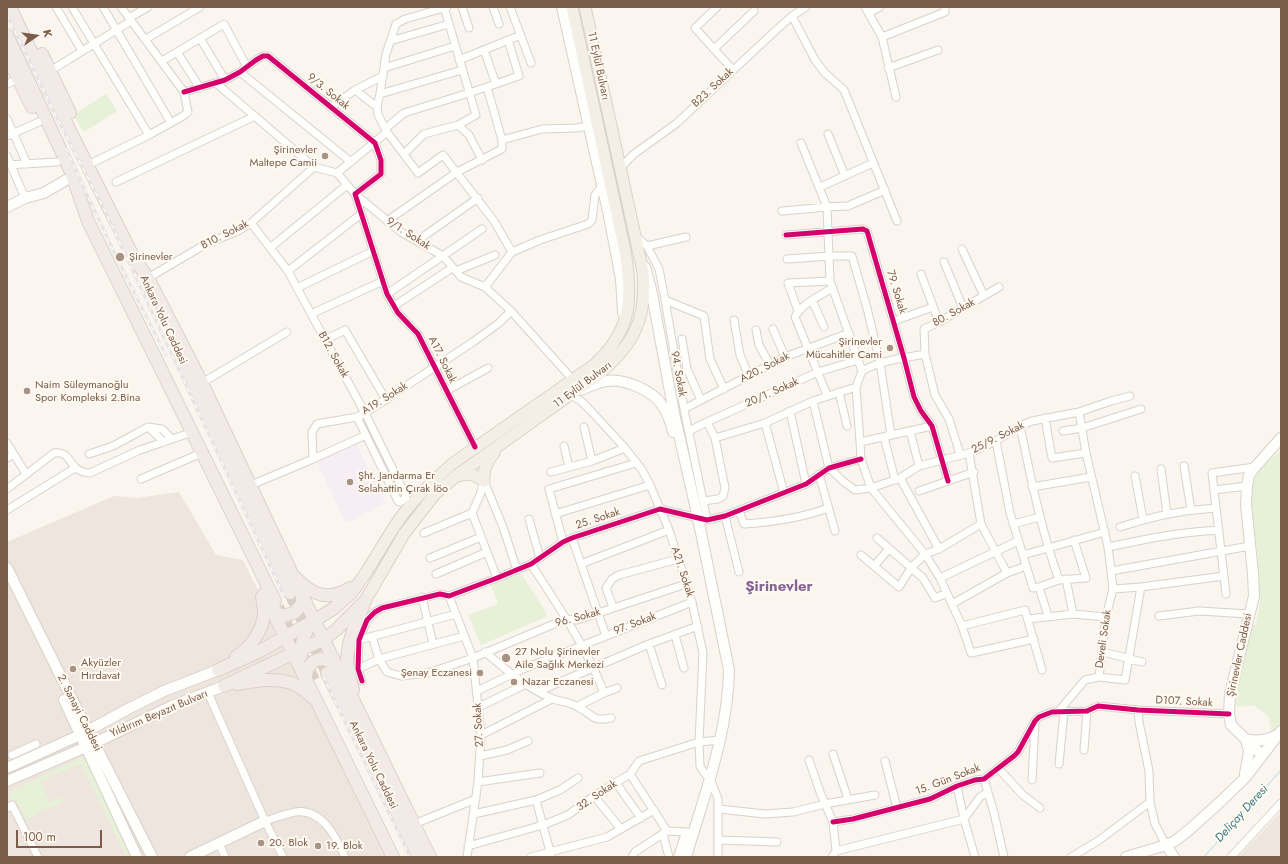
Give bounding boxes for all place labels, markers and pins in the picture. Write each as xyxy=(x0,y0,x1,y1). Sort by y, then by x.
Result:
place label: Şirinevler Maltepe Camii xyxy=(250,143,317,169)
marker: Şirinevler Maltepe Camii xyxy=(320,151,330,161)
place label: Şirinevler xyxy=(129,250,173,264)
marker: Şirinevler xyxy=(114,251,126,263)
place label: Şirinevler Mücahitler Cami xyxy=(806,335,882,361)
marker: Şirinevler Mücahitler Cami xyxy=(885,343,895,353)
place label: Naim Süleymanoğlu Spor Kompleksi 2.Bina xyxy=(35,378,140,404)
marker: Naim Süleymanoğlu Spor Kompleksi 2.Bina xyxy=(22,386,32,396)
place label: Şht. Jandarma Er Selahattin Çırak İöo xyxy=(358,469,448,495)
marker: Şht. Jandarma Er Selahattin Çırak İöo xyxy=(345,477,355,487)
place label: 27 Nolu Şirinevler Aile Sağlık Merkezi xyxy=(515,645,604,671)
marker: 27 Nolu Şirinevler Aile Sağlık Merkezi xyxy=(500,652,512,664)
place label: Akyüzler Hırdavat xyxy=(81,656,121,682)
marker: Akyüzler Hırdavat xyxy=(68,664,78,674)
place label: Şenay Eczanesi xyxy=(401,666,472,680)
marker: Şenay Eczanesi xyxy=(475,668,485,678)
place label: Nazar Eczanesi xyxy=(522,675,594,689)
marker: Nazar Eczanesi xyxy=(509,677,519,687)
place label: 20. Blok xyxy=(269,836,308,850)
marker: 20. Blok xyxy=(256,838,266,848)
place label: 19. Blok xyxy=(326,839,363,853)
marker: 19. Blok xyxy=(313,841,323,851)

